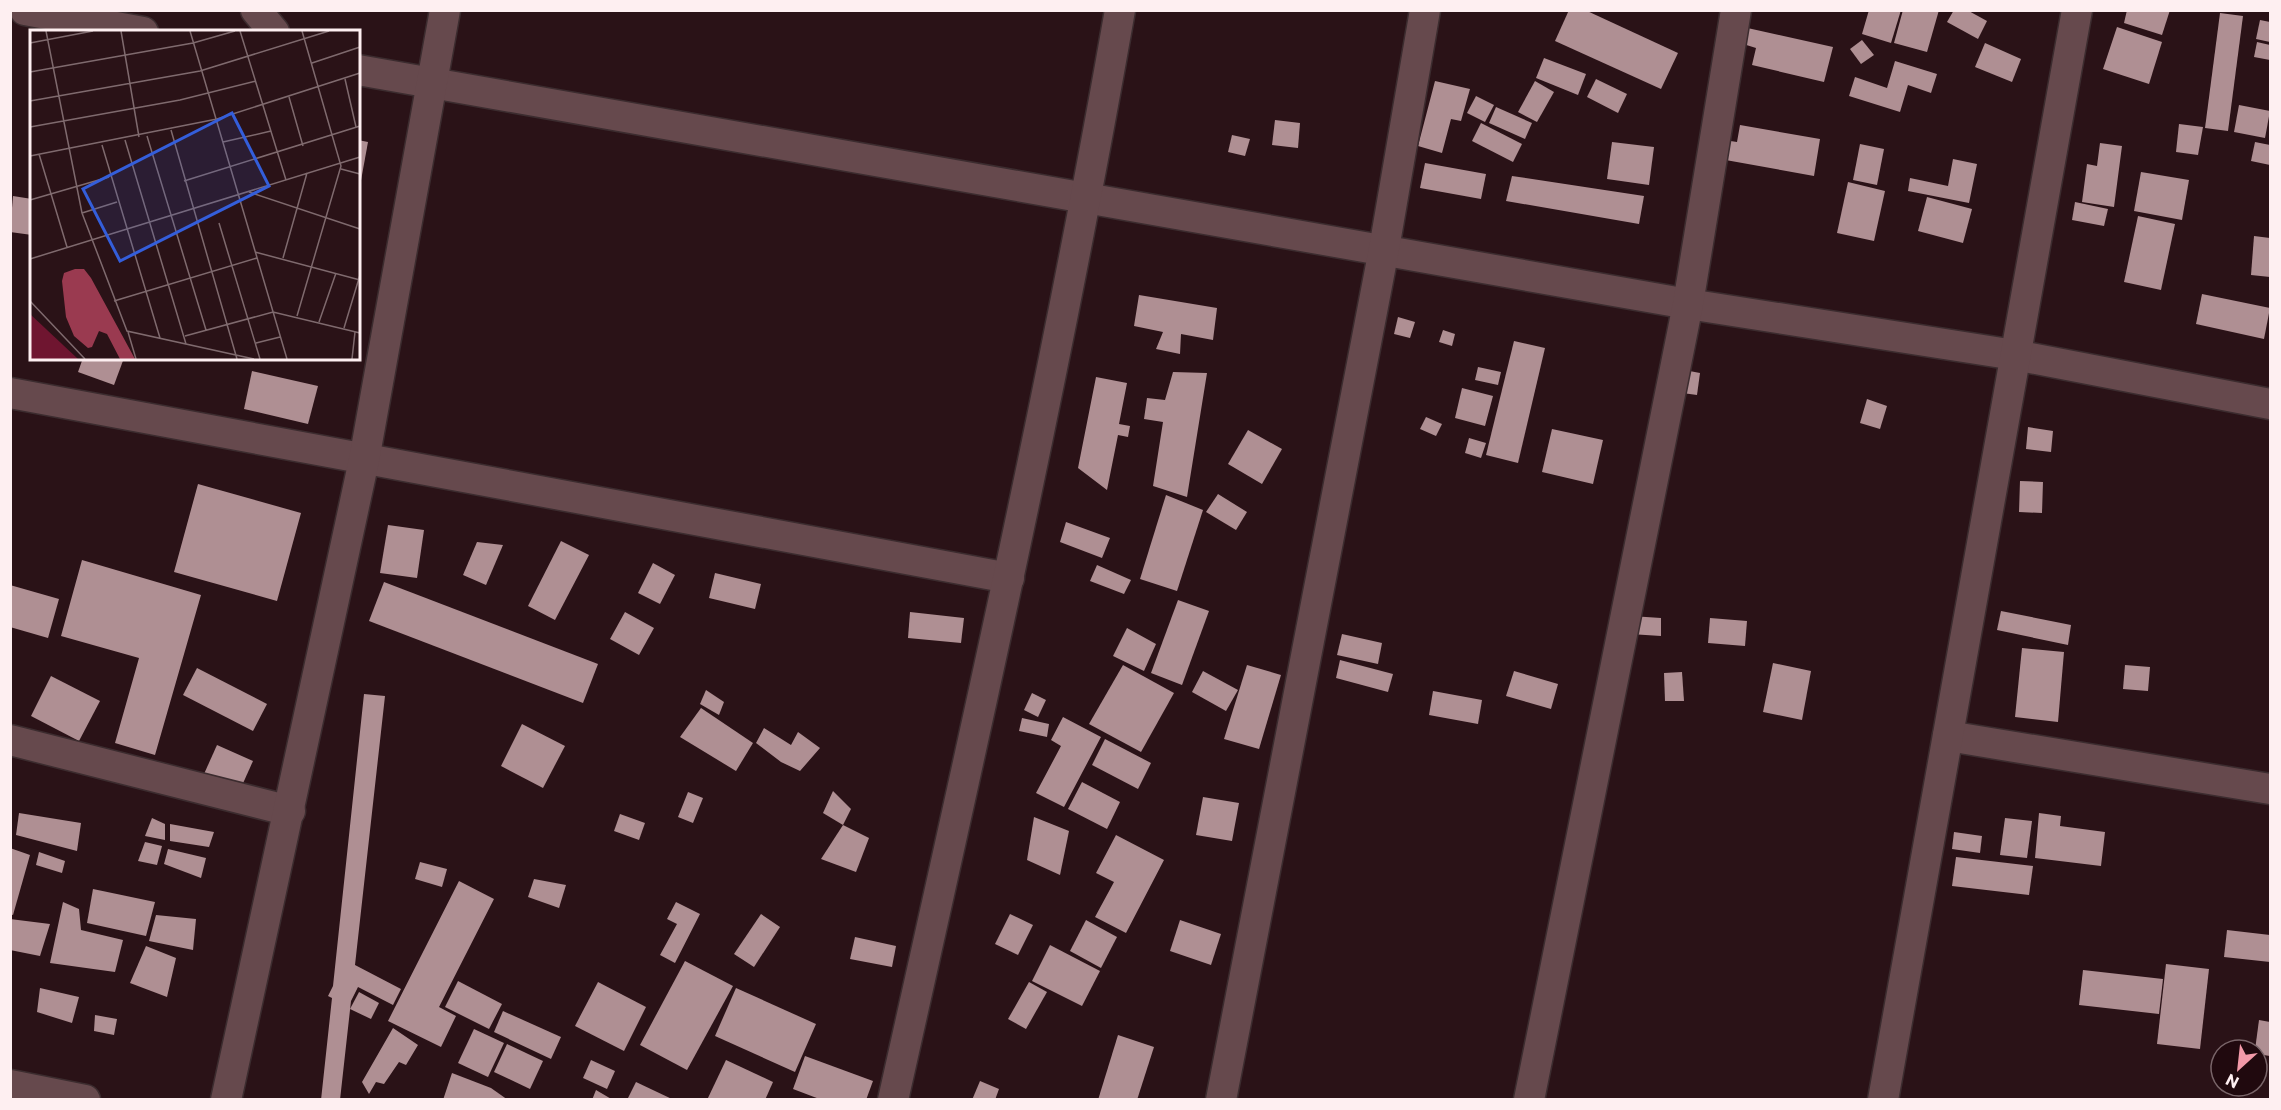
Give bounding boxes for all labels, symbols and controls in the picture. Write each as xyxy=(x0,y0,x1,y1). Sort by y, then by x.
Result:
inset map xyxy=(30,30,360,360)
north arrow xyxy=(2209,1038,2269,1098)
text: N xyxy=(2222,1071,2242,1093)

